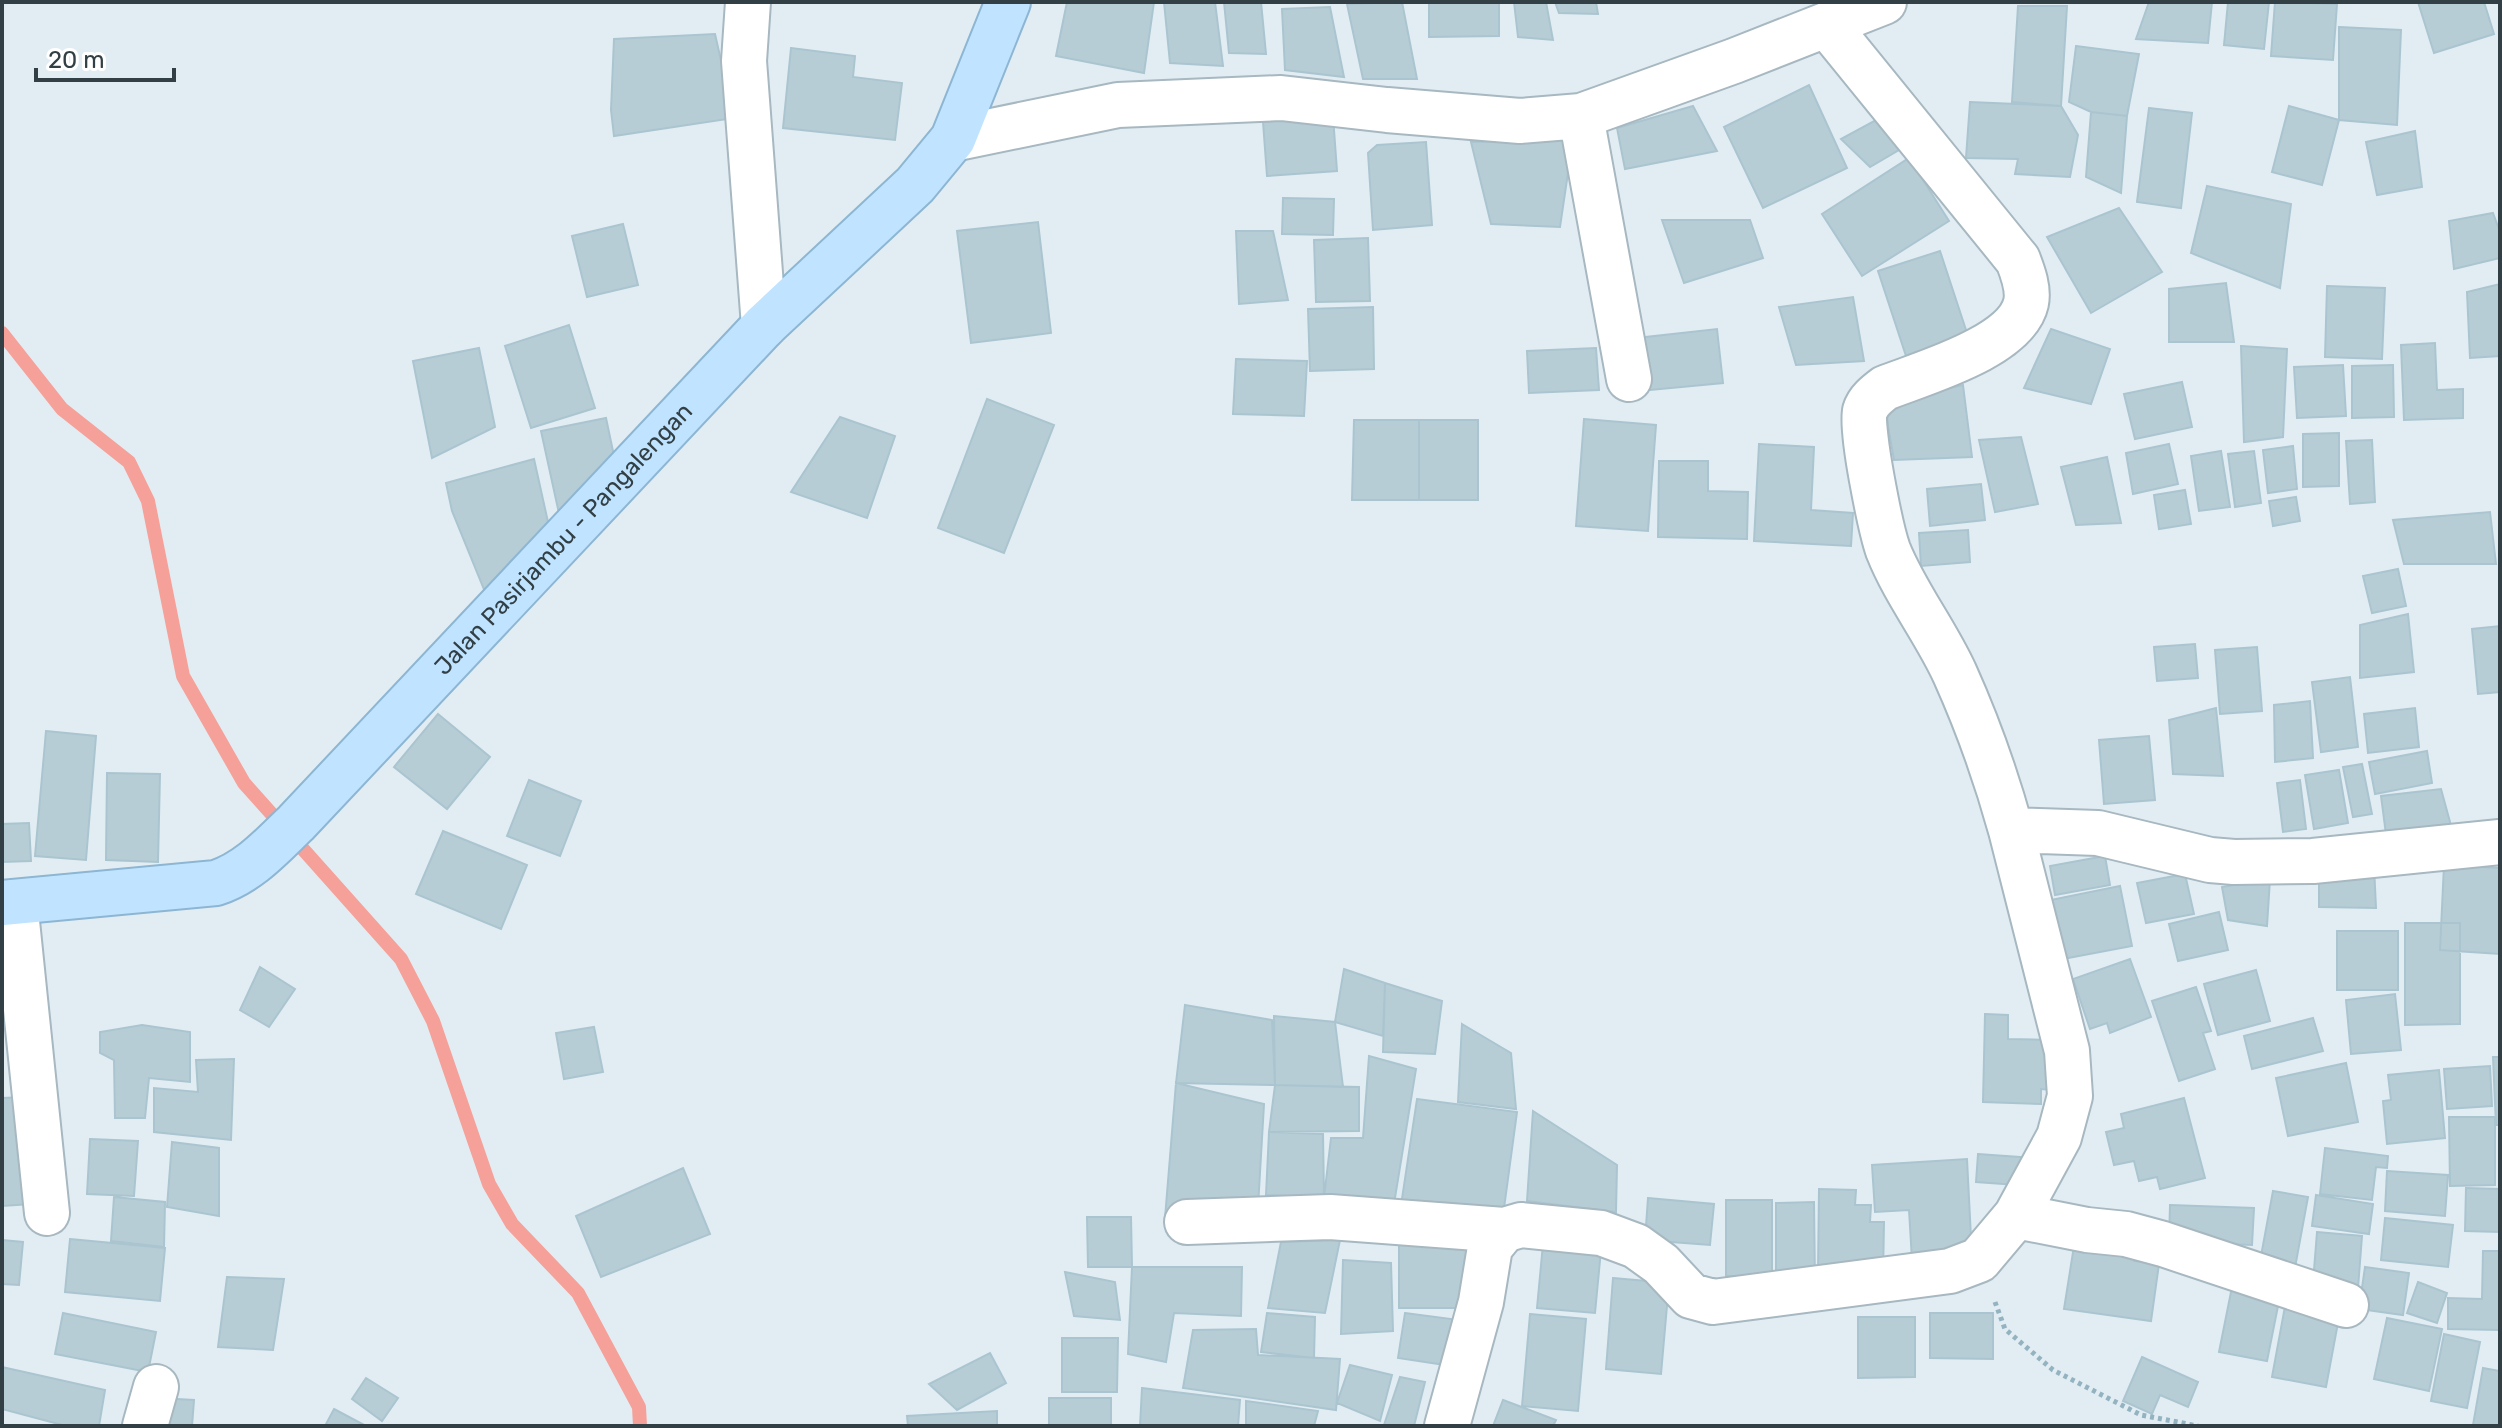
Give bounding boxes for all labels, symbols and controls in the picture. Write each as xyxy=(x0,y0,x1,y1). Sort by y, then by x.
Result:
scale bar xyxy=(36,32,174,82)
text: 20 m xyxy=(48,46,105,74)
street label: Jalan Pasirjambu - Pangalengan xyxy=(429,397,698,681)

